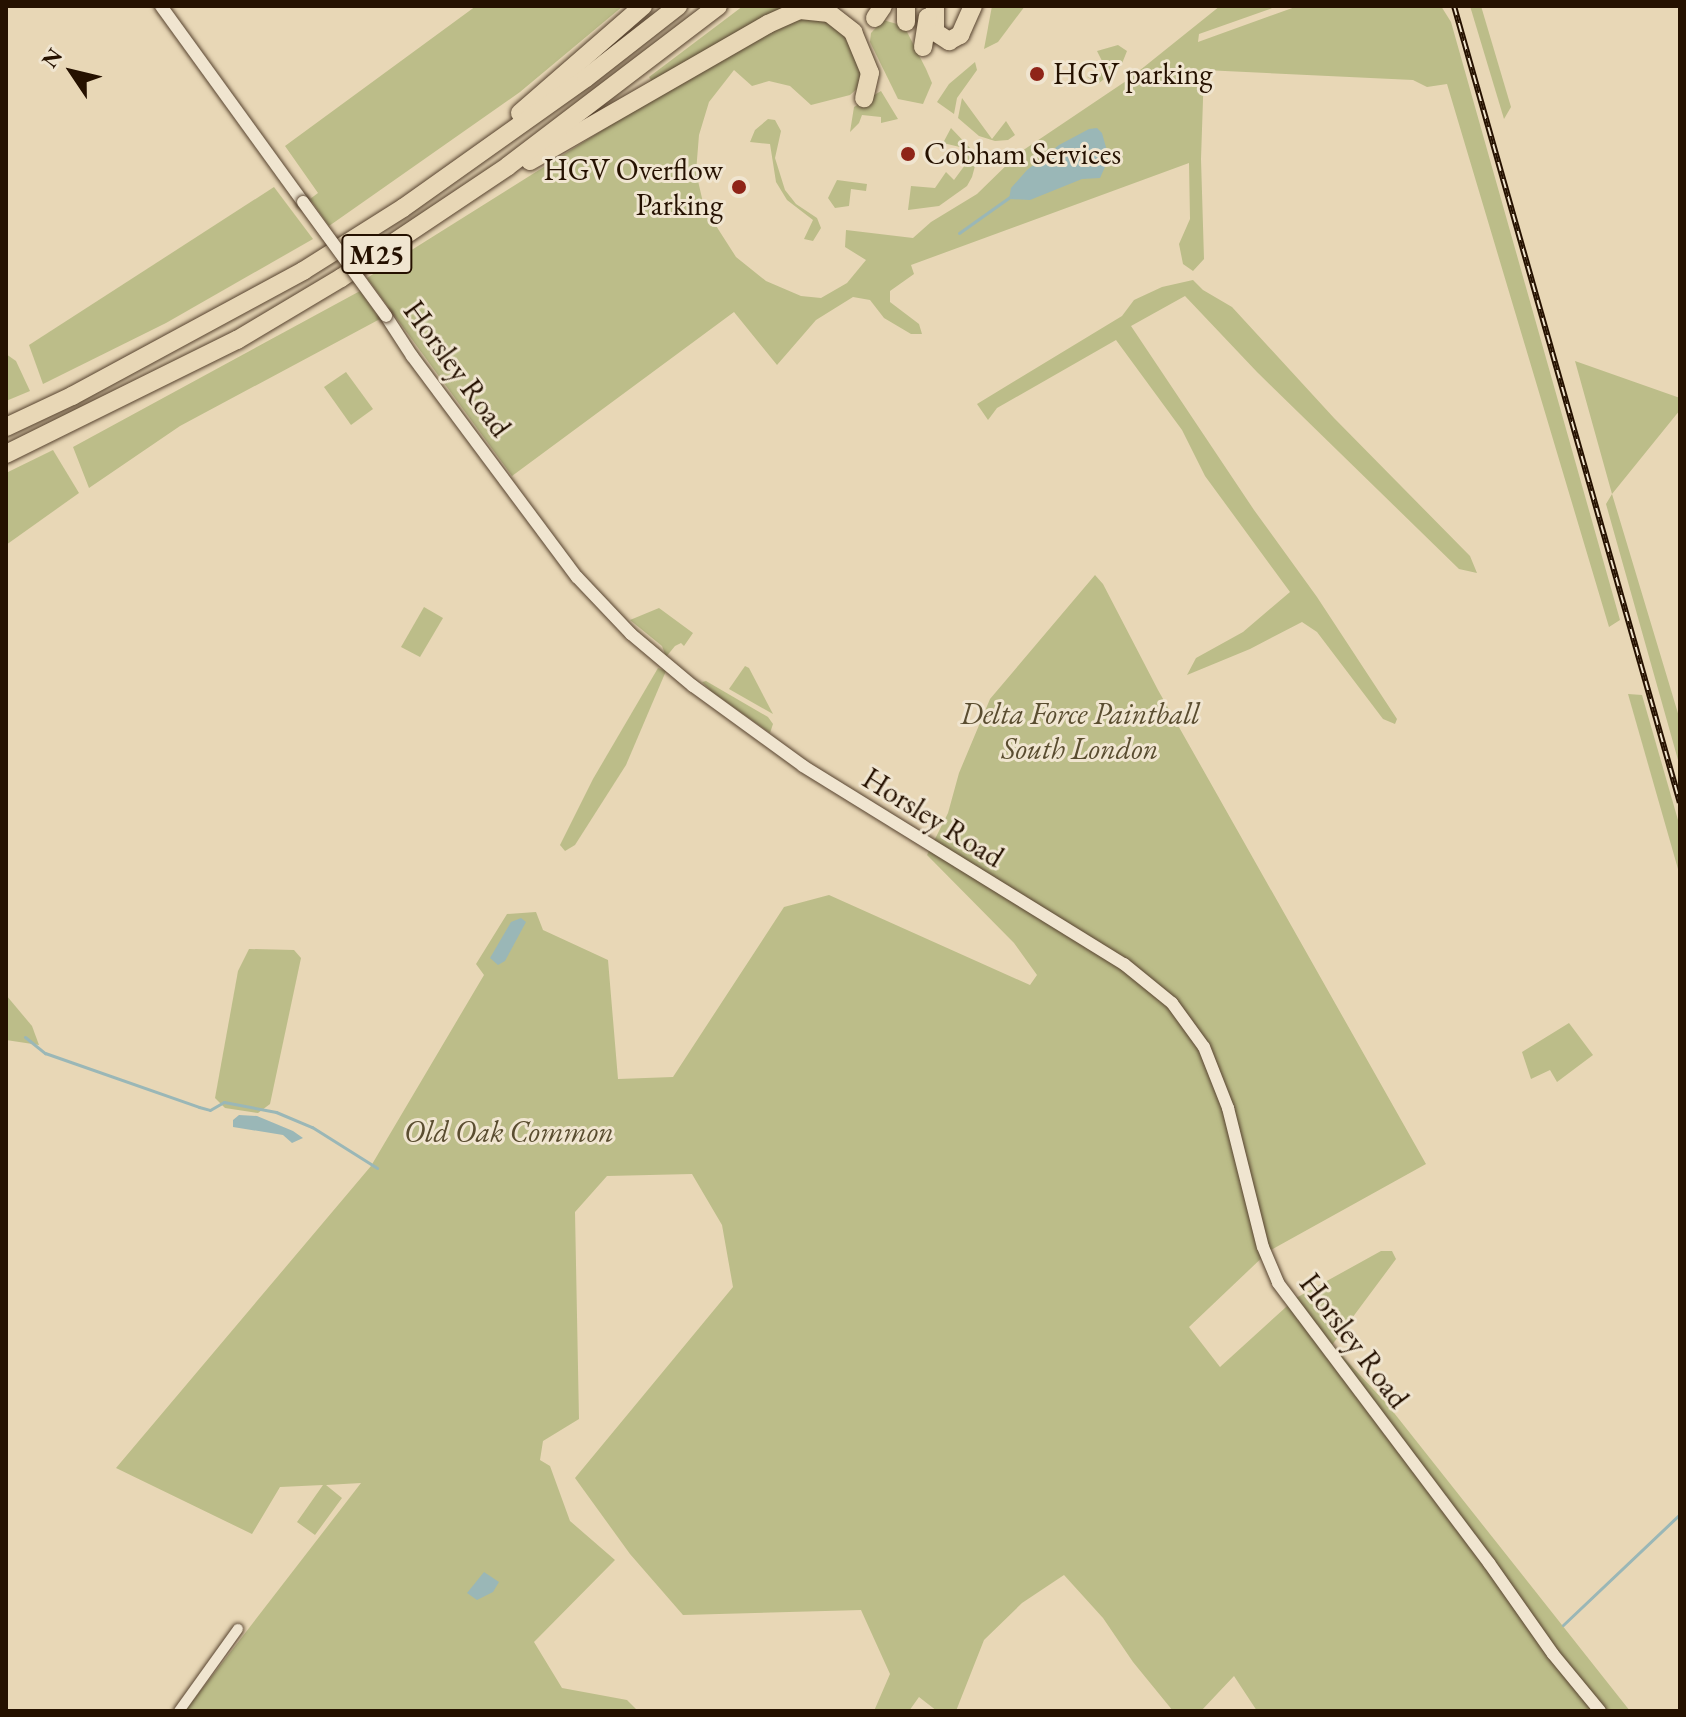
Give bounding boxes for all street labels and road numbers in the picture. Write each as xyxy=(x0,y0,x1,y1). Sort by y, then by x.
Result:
road number: M25 xyxy=(341,230,413,278)
street label: Horsley Road xyxy=(396,294,518,444)
street label: Horsley Road xyxy=(856,760,1010,876)
street label: Horsley Road xyxy=(1292,1266,1416,1416)

